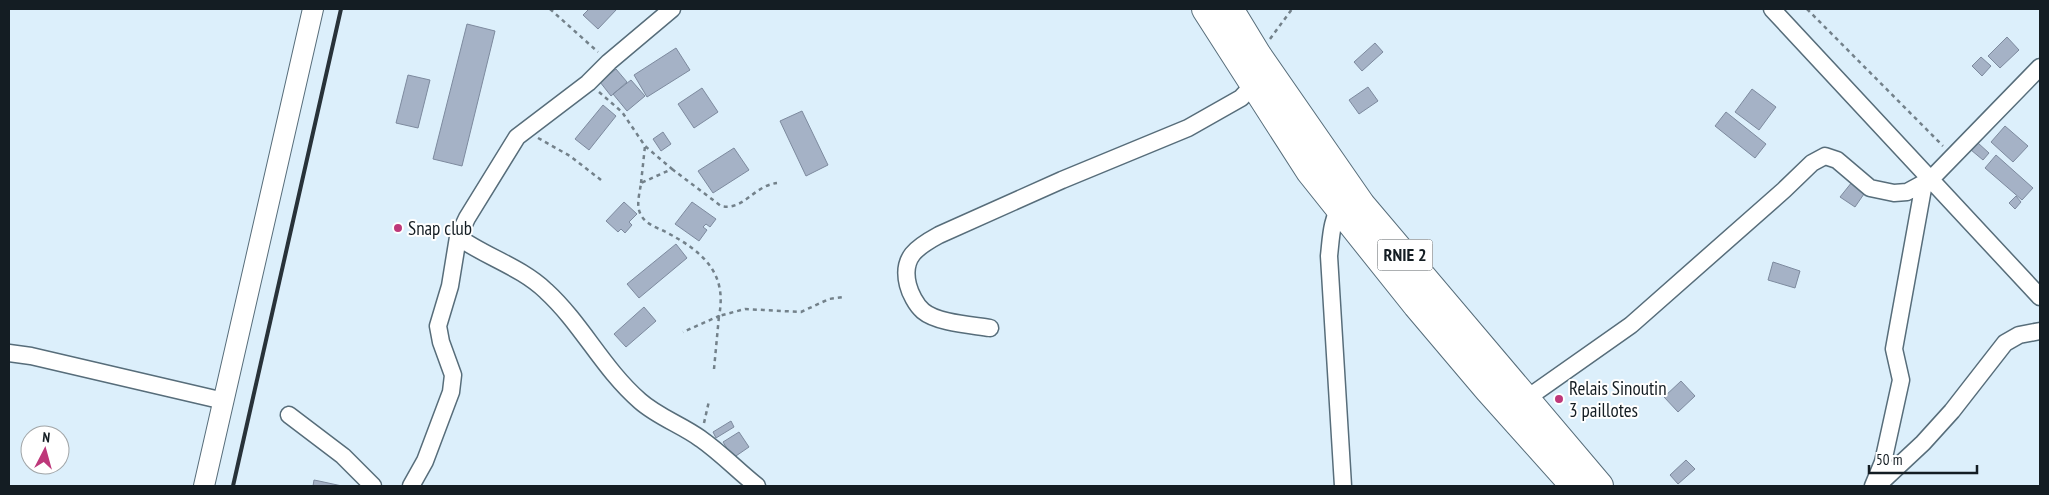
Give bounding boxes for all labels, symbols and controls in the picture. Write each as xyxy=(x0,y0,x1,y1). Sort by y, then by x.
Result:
place label: Snap club xyxy=(408,216,472,240)
marker: Snap club xyxy=(392,222,404,234)
road number: RNIE 2 xyxy=(1378,240,1432,270)
place label: Relais Sinoutin 3 paillotes xyxy=(1569,376,1667,422)
marker: Relais Sinoutin 3 paillotes xyxy=(1553,393,1565,405)
north arrow xyxy=(20,425,70,475)
text: N xyxy=(42,428,51,446)
scale bar xyxy=(1869,442,1976,474)
text: 50 m xyxy=(1876,450,1902,469)

